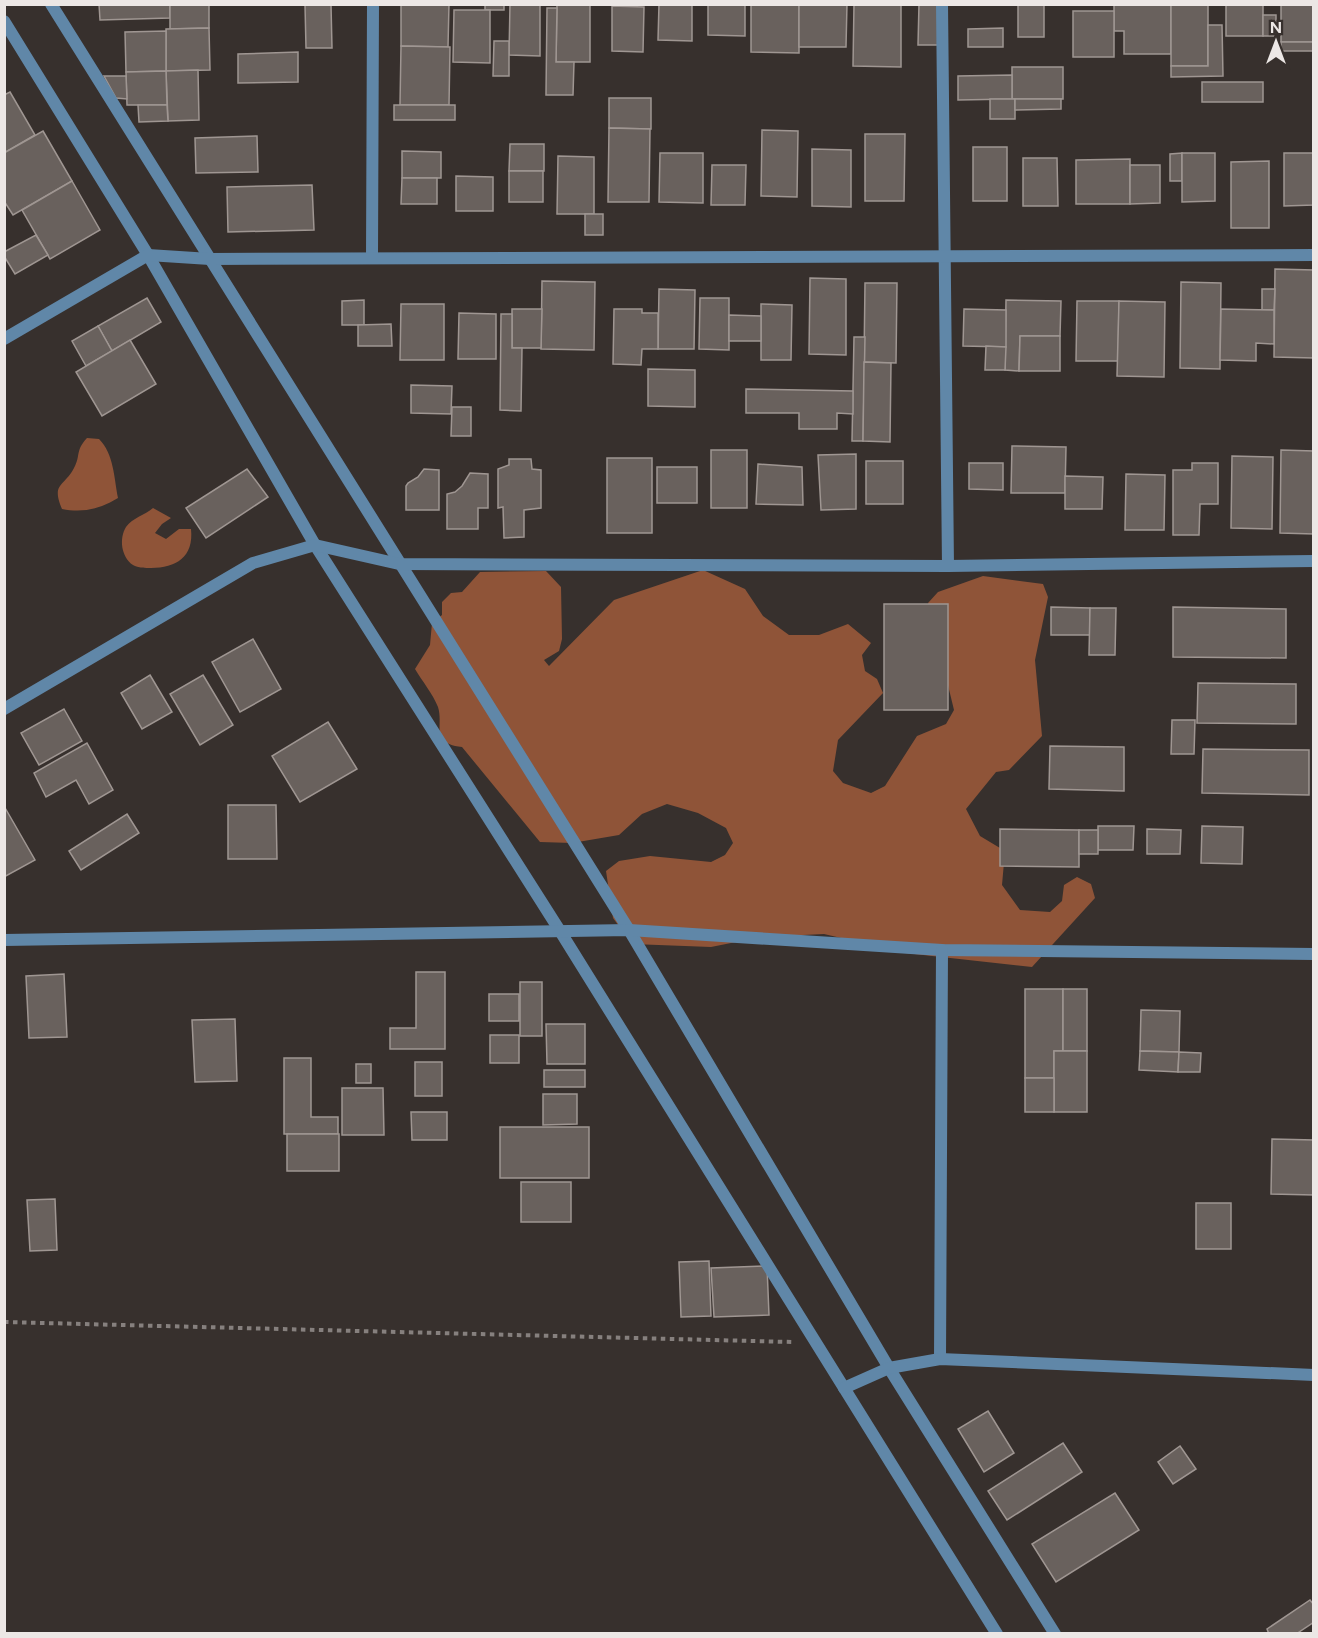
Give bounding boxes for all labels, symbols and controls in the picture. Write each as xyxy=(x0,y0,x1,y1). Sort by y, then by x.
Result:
north arrow xyxy=(1246,12,1306,72)
text: N xyxy=(1270,18,1282,37)

